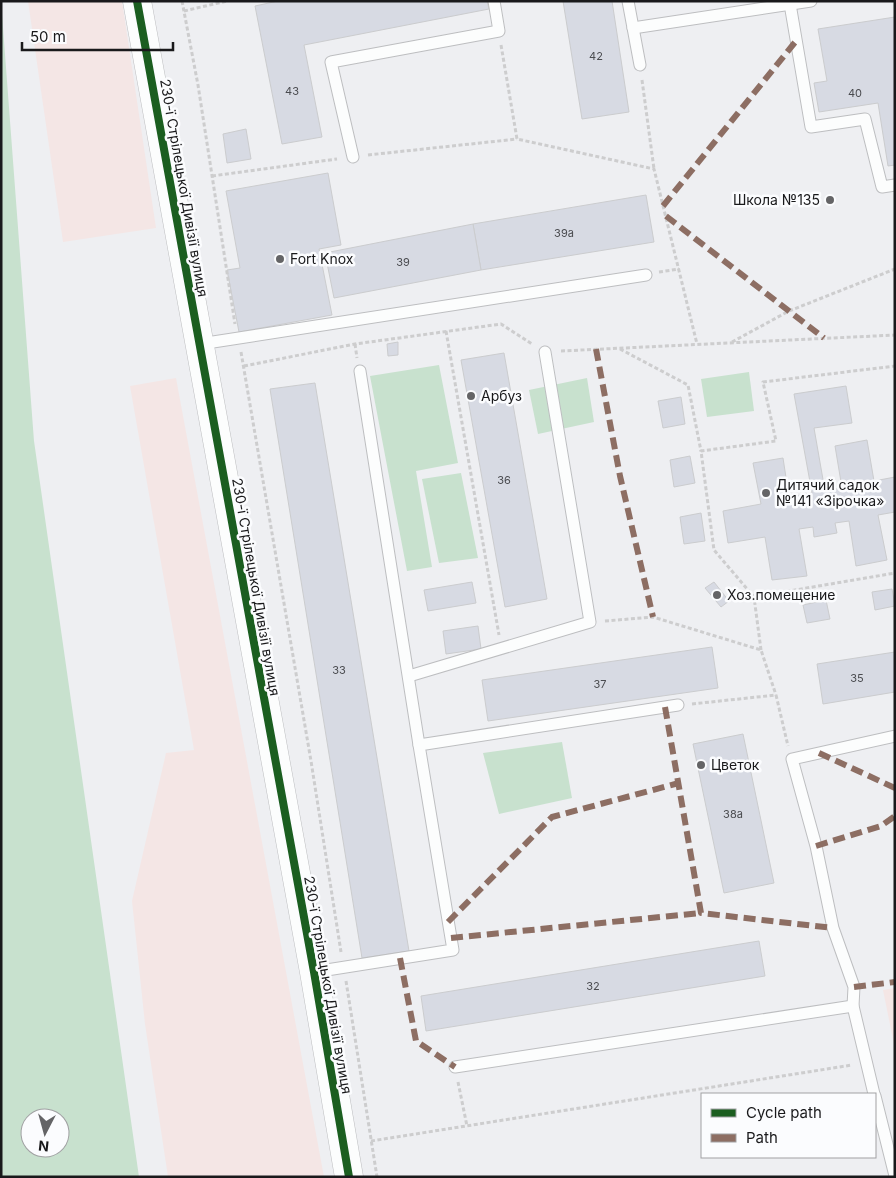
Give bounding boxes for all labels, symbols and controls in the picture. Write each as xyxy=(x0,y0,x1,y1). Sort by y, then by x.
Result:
scale bar xyxy=(22,20,174,52)
text: 50 m xyxy=(30,27,66,46)
house number: 42 xyxy=(589,49,603,63)
street label: 230-ї Стрілецької Дивізії вулиця xyxy=(157,78,212,298)
house number: 43 xyxy=(285,84,299,98)
house number: 40 xyxy=(848,86,862,100)
place label: Школа №135 xyxy=(733,191,820,208)
marker: Школа №135 xyxy=(824,194,836,206)
house number: 39а xyxy=(554,226,574,240)
place label: Fort Knox xyxy=(290,250,354,267)
marker: Fort Knox xyxy=(274,253,286,265)
house number: 39 xyxy=(396,255,410,269)
place label: Арбуз xyxy=(481,387,522,404)
marker: Арбуз xyxy=(465,390,477,402)
house number: 36 xyxy=(497,473,511,487)
place label: Дитячий садок №141 «Зiрочка» xyxy=(776,476,884,509)
street label: 230-ї Стрілецької Дивізії вулиця xyxy=(229,477,284,697)
marker: Дитячий садок №141 «Зiрочка» xyxy=(760,487,772,499)
place label: Хоз.помещение xyxy=(727,586,836,603)
marker: Хоз.помещение xyxy=(711,589,723,601)
house number: 33 xyxy=(332,663,346,677)
house number: 35 xyxy=(850,671,864,685)
house number: 37 xyxy=(593,677,607,691)
place label: Цветок xyxy=(711,756,760,773)
marker: Цветок xyxy=(695,759,707,771)
house number: 38а xyxy=(723,807,743,821)
street label: 230-ї Стрілецької Дивізії вулиця xyxy=(301,875,356,1095)
house number: 32 xyxy=(586,979,600,993)
legend xyxy=(701,1093,876,1158)
text: Cycle path xyxy=(746,1103,822,1122)
north arrow xyxy=(20,1108,70,1158)
text: Path xyxy=(746,1128,778,1147)
text: N xyxy=(37,1137,50,1155)

